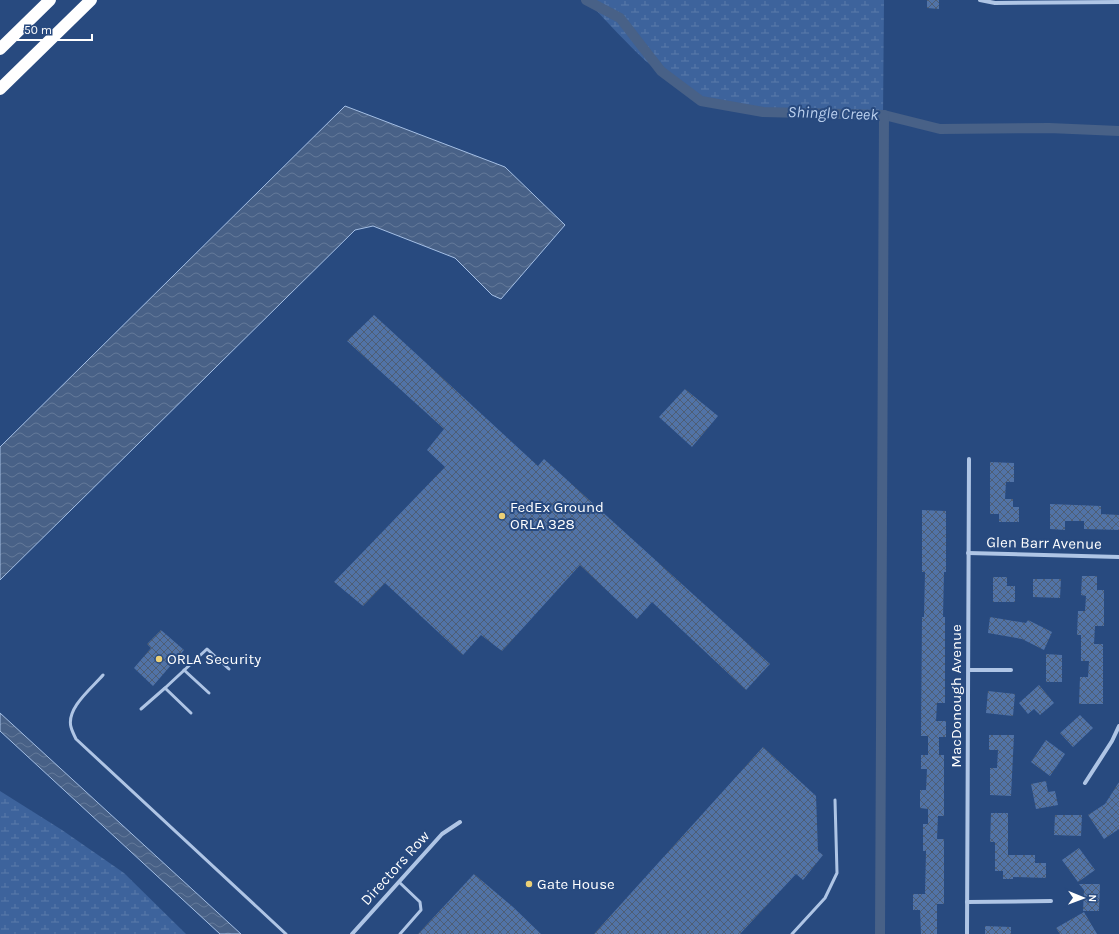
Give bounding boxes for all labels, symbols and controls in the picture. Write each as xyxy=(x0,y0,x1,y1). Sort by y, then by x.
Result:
scale bar xyxy=(18,16,92,42)
text: 50 m xyxy=(24,23,52,37)
water label: Shingle Creek xyxy=(787,102,880,124)
place label: FedEx Ground ORLA 328 xyxy=(510,498,604,533)
marker: FedEx Ground ORLA 328 xyxy=(497,511,507,521)
street label: Glen Barr Avenue xyxy=(986,533,1102,553)
street label: MacDonough Avenue xyxy=(947,624,965,768)
place label: ORLA Security xyxy=(167,650,261,668)
marker: ORLA Security xyxy=(154,654,164,664)
street label: Directors Row xyxy=(357,827,433,909)
place label: Gate House xyxy=(537,875,615,893)
north arrow xyxy=(1063,878,1103,918)
marker: Gate House xyxy=(524,879,534,889)
text: N xyxy=(1086,894,1099,902)

